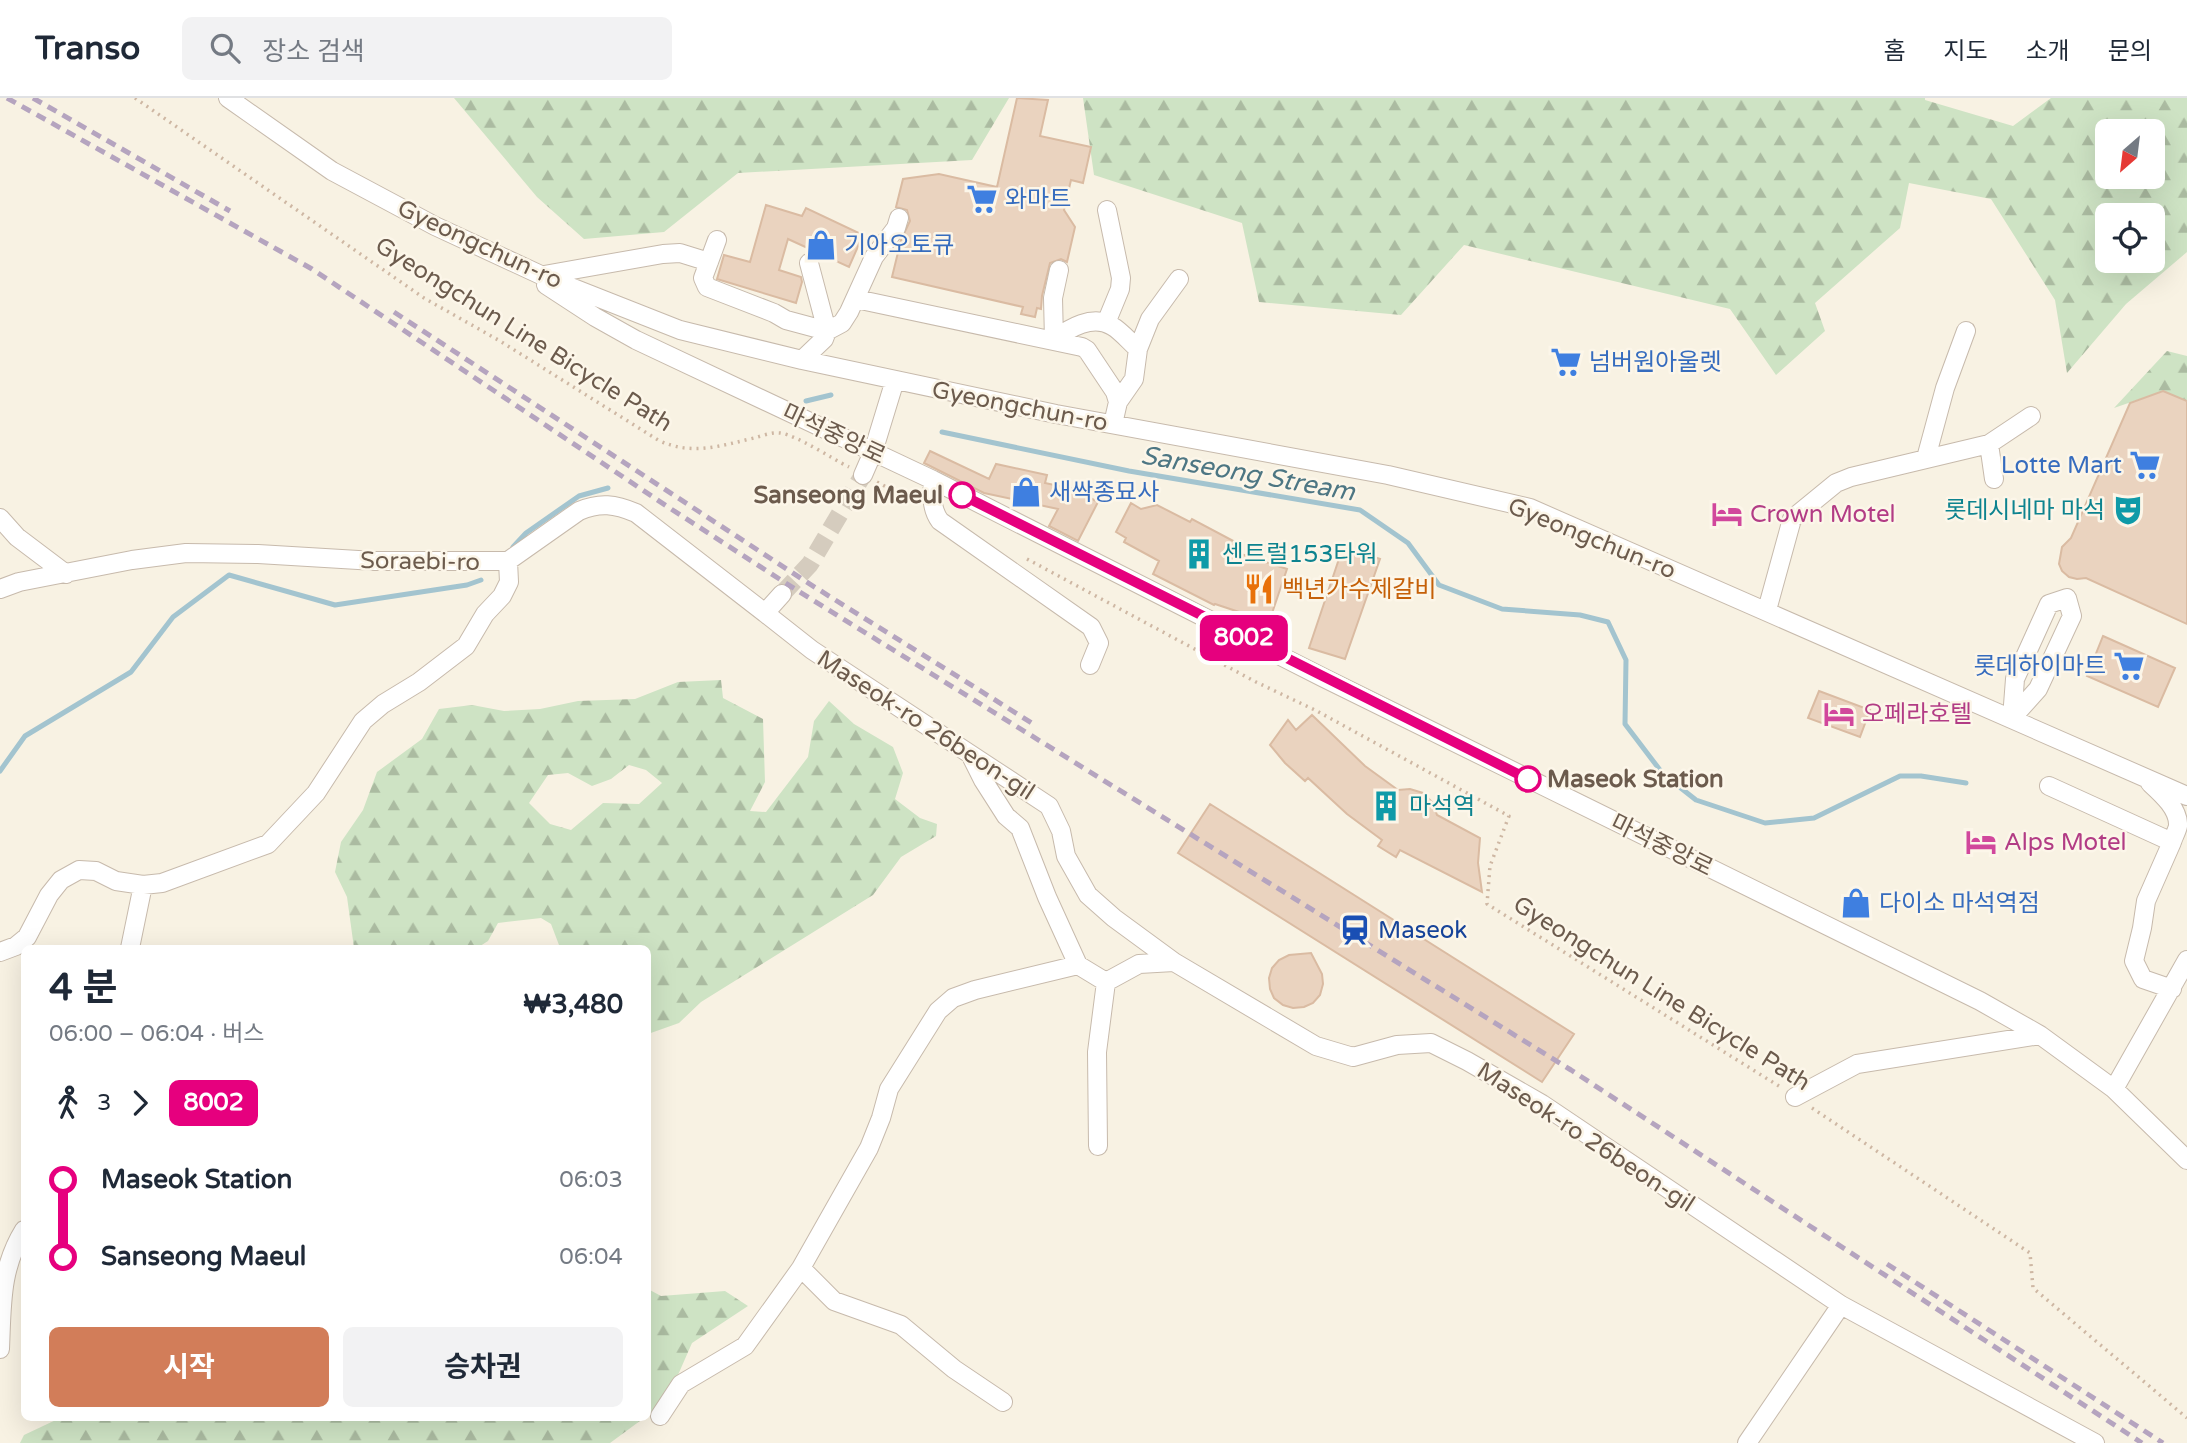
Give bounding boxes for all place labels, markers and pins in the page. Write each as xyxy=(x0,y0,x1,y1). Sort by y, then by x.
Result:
supermarket icon: 와마트 xyxy=(965,182,999,216)
place label: 와마트 xyxy=(1005,185,1071,214)
shop icon: 기아오토큐 xyxy=(804,228,838,262)
place label: 기아오토큐 xyxy=(844,231,954,260)
supermarket icon: 넘버원아울렛 xyxy=(1549,345,1583,379)
place label: 넘버원아울렛 xyxy=(1589,348,1721,377)
supermarket icon: Lotte Mart xyxy=(2128,448,2162,482)
place label: Lotte Mart xyxy=(2001,451,2122,480)
shop icon: 새싹종묘사 xyxy=(1009,475,1043,509)
place label: 새싹종묘사 xyxy=(1049,478,1159,507)
place label: Sanseong Maeul xyxy=(754,481,943,510)
marker: Sanseong Maeul xyxy=(949,482,975,508)
theatre icon: 롯데시네마 마석 xyxy=(2111,493,2145,527)
place label: 롯데시네마 마석 xyxy=(1944,496,2105,525)
hotel icon: Crown Motel xyxy=(1710,497,1744,531)
place label: Crown Motel xyxy=(1750,500,1896,529)
building icon: 센트럴153타워 xyxy=(1182,537,1216,571)
place label: 센트럴153타워 xyxy=(1222,540,1378,569)
restaurant icon: 백년가수제갈비 xyxy=(1242,572,1276,606)
place label: 백년가수제갈비 xyxy=(1282,575,1437,604)
supermarket icon: 롯데하이마트 xyxy=(2112,649,2146,683)
place label: 롯데하이마트 xyxy=(1974,652,2106,681)
hotel icon: 오페라호텔 xyxy=(1822,697,1856,731)
place label: 오페라호텔 xyxy=(1862,700,1972,729)
place label: Maseok Station xyxy=(1547,765,1724,794)
marker: Maseok Station xyxy=(1515,766,1541,792)
building icon: 마석역 xyxy=(1369,789,1403,823)
place label: 마석역 xyxy=(1409,792,1475,821)
hotel icon: Alps Motel xyxy=(1964,825,1998,859)
place label: Alps Motel xyxy=(2004,828,2127,857)
shop icon: 다이소 마석역점 xyxy=(1839,886,1873,920)
place label: 다이소 마석역점 xyxy=(1879,889,2040,918)
station icon: Maseok xyxy=(1338,913,1372,947)
place label: Maseok xyxy=(1378,916,1467,945)

